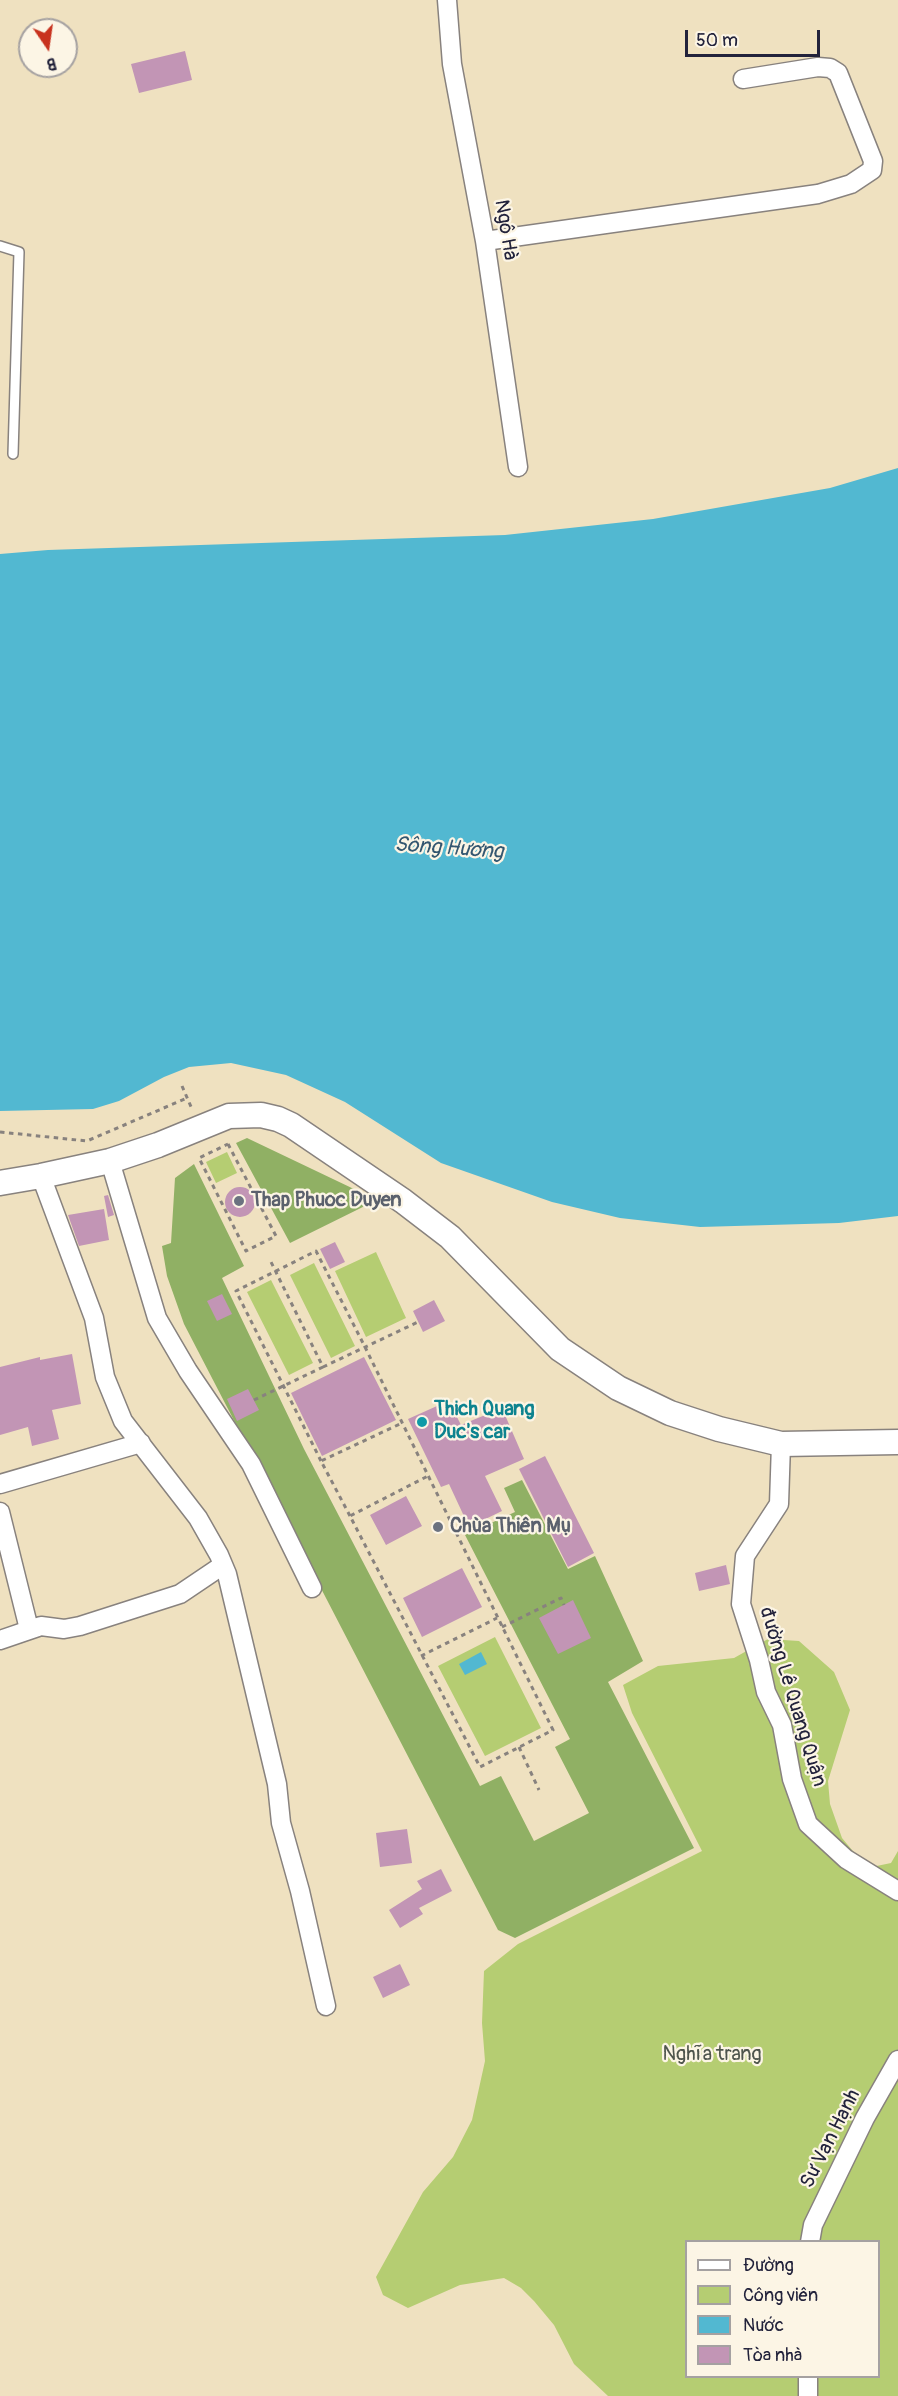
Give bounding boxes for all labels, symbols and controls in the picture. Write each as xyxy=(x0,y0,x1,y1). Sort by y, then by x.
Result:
north arrow xyxy=(18,18,78,78)
scale bar xyxy=(688,18,823,56)
text: 50 m xyxy=(696,29,738,52)
text: B xyxy=(45,53,58,74)
street label: Ngô Hà xyxy=(488,198,522,262)
water label: Sông Hương xyxy=(394,833,504,865)
place label: Thap Phuoc Duyen xyxy=(251,1189,402,1213)
marker: Thap Phuoc Duyen xyxy=(232,1194,246,1208)
place label: Thich Quang Duc's car xyxy=(434,1398,534,1445)
marker: Thich Quang Duc's car xyxy=(415,1415,429,1429)
place label: Chùa Thiên Mụ xyxy=(450,1515,571,1539)
marker: Chùa Thiên Mụ xyxy=(431,1520,445,1534)
street label: đường Lê Quang Quận xyxy=(753,1604,831,1790)
park label: Nghĩa trang xyxy=(662,2043,762,2067)
street label: Sư Vạn Hạnh xyxy=(796,2086,866,2192)
legend xyxy=(685,2240,880,2378)
text: Đường xyxy=(743,2254,794,2277)
text: Công viên xyxy=(743,2284,818,2307)
text: Nước xyxy=(743,2314,784,2337)
text: Tòa nhà xyxy=(743,2344,802,2367)

